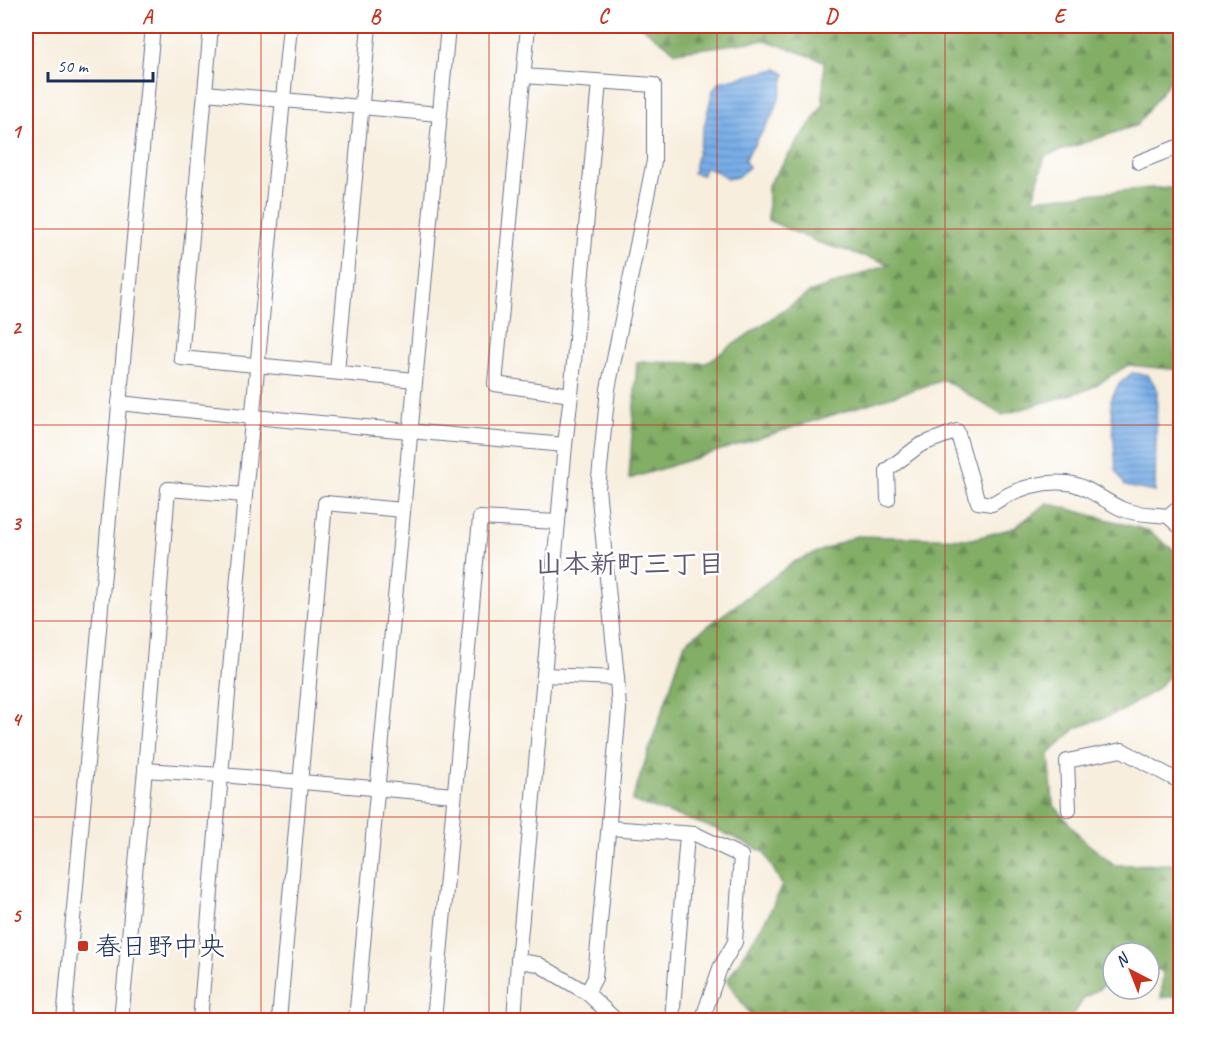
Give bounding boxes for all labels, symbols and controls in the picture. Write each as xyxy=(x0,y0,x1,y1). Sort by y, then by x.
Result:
text: A xyxy=(142,4,154,29)
text: B xyxy=(370,4,382,29)
text: C xyxy=(598,4,610,29)
text: D xyxy=(825,4,839,29)
text: E xyxy=(1054,4,1068,29)
scale bar xyxy=(48,45,153,83)
text: 50 m xyxy=(57,55,90,77)
text: 1 xyxy=(12,119,23,144)
text: 2 xyxy=(12,315,23,340)
text: 3 xyxy=(12,511,23,536)
district label: 山本新町三丁目 xyxy=(536,547,725,581)
text: 4 xyxy=(12,707,24,732)
text: 5 xyxy=(12,903,23,928)
place label: 春日野中央 xyxy=(95,930,225,963)
marker: 春日野中央 xyxy=(76,939,90,953)
north arrow xyxy=(1101,941,1161,1001)
text: N xyxy=(1111,948,1134,971)

